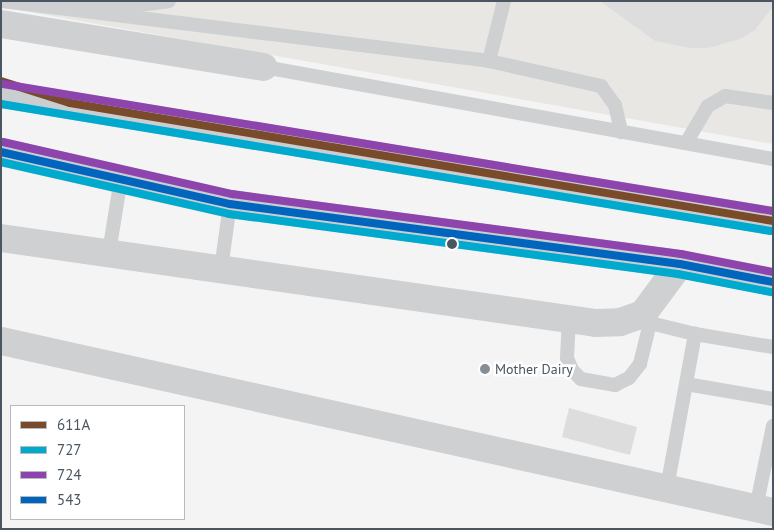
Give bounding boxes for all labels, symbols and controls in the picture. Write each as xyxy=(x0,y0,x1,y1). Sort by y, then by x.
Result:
unlabelled marker xyxy=(447,239,457,249)
place label: Mother Dairy xyxy=(495,361,573,377)
marker: Mother Dairy xyxy=(479,363,491,375)
legend xyxy=(10,405,185,520)
text: 611A xyxy=(57,415,90,434)
text: 727 xyxy=(57,440,82,459)
text: 724 xyxy=(57,465,82,484)
text: 543 xyxy=(57,490,82,509)

